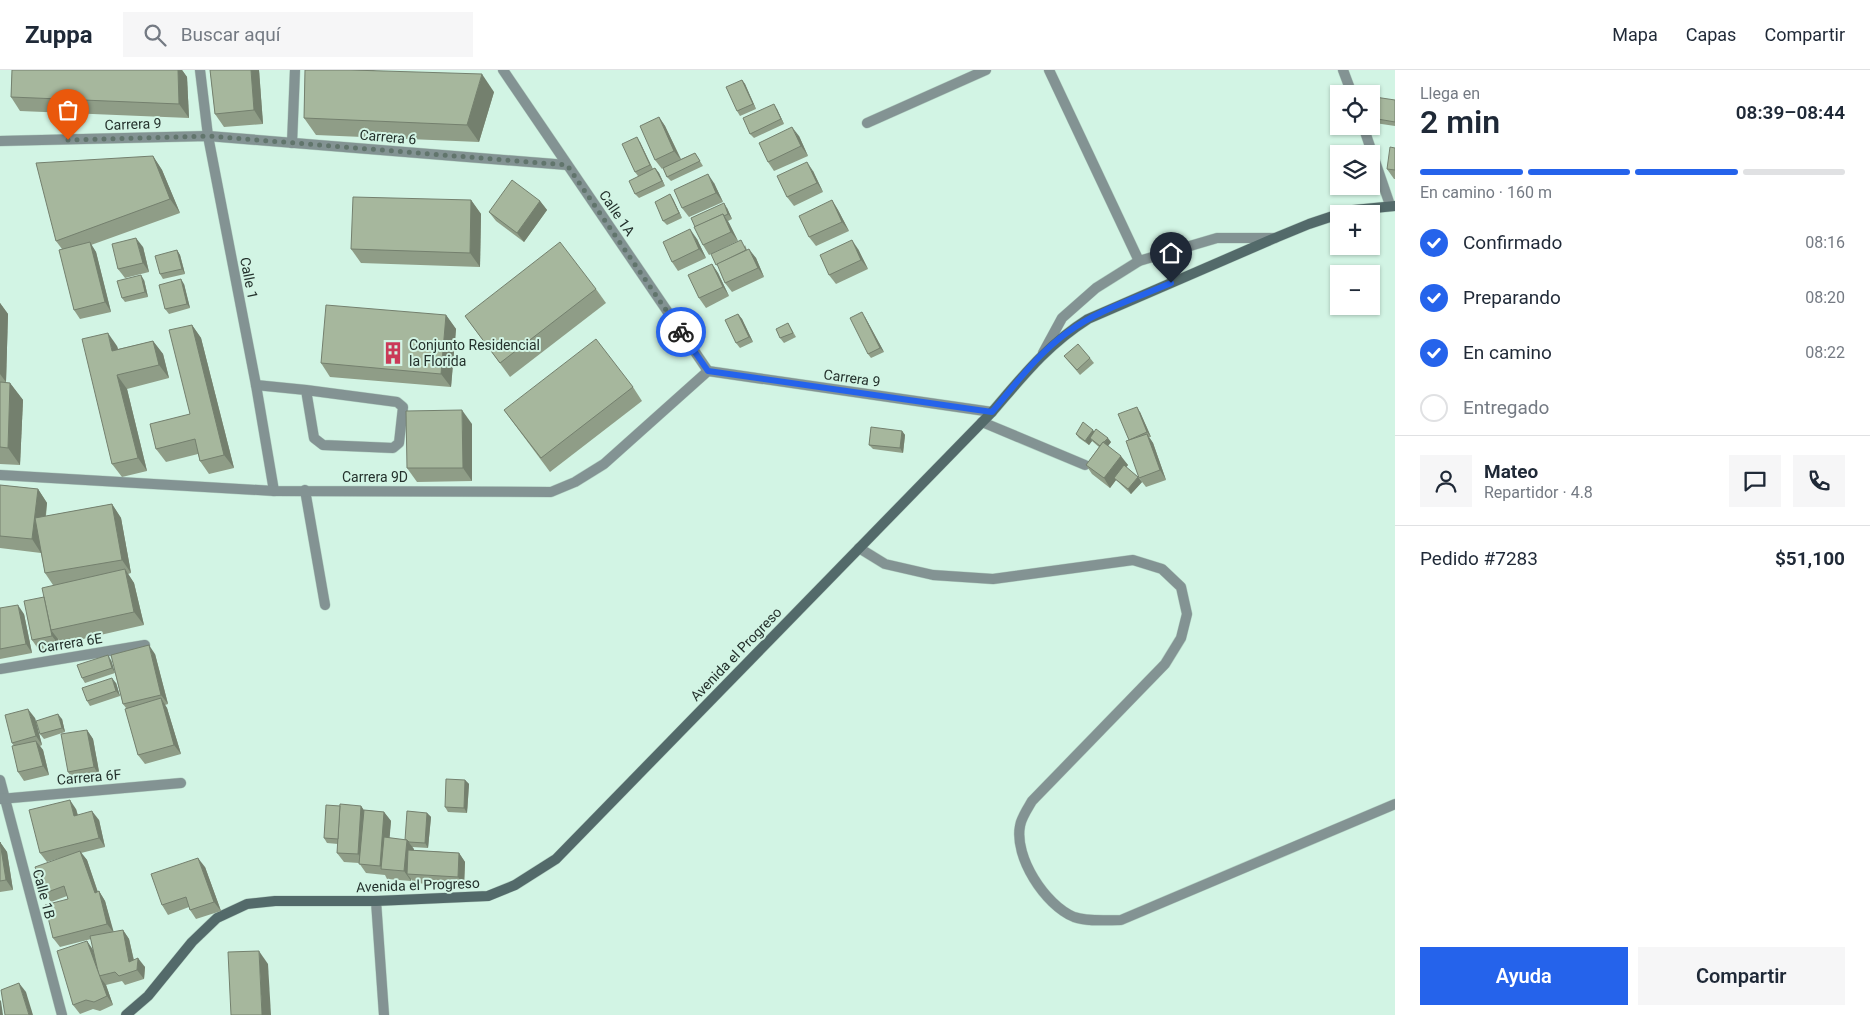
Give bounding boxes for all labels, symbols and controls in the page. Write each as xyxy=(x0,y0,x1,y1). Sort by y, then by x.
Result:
search box xyxy=(123,12,473,57)
text: Zuppa xyxy=(25,21,93,49)
icon: search xyxy=(141,21,169,49)
text: Buscar aquí xyxy=(181,23,281,46)
text: Mapa xyxy=(1612,24,1658,45)
text: Capas xyxy=(1686,24,1736,45)
text: Compartir xyxy=(1764,24,1845,45)
text: Llega en xyxy=(1420,84,1480,103)
map controls xyxy=(1330,85,1380,315)
button: locate xyxy=(1330,85,1380,135)
pin xyxy=(47,89,89,140)
icon: bag xyxy=(54,96,82,124)
text: 08:39–08:44 xyxy=(1736,101,1845,124)
text: 2 min xyxy=(1420,103,1500,141)
street label: Carrera 9 xyxy=(104,115,162,133)
street label: Carrera 6 xyxy=(359,127,417,147)
button: layers xyxy=(1330,145,1380,195)
text: En camino · 160 m xyxy=(1420,183,1552,202)
street label: Calle 1A xyxy=(596,187,638,239)
button: + xyxy=(1330,205,1380,255)
icon: check xyxy=(1420,229,1448,257)
text: Confirmado xyxy=(1463,231,1562,254)
pin xyxy=(1150,232,1192,283)
text: 08:16 xyxy=(1805,233,1845,252)
icon: home xyxy=(1157,239,1185,267)
street label: Calle 1 xyxy=(237,256,261,300)
button: − xyxy=(1330,265,1380,315)
icon: check xyxy=(1420,284,1448,312)
text: Preparando xyxy=(1463,286,1561,309)
text: 08:20 xyxy=(1805,288,1845,307)
courier xyxy=(656,307,706,357)
icon: bike xyxy=(667,318,695,346)
place label: Conjunto Residencial la Florida xyxy=(409,337,540,369)
icon: check xyxy=(1420,339,1448,367)
building icon: Conjunto Residencial la Florida xyxy=(380,340,406,366)
text: En camino xyxy=(1463,341,1552,364)
text: 08:22 xyxy=(1805,343,1845,362)
street label: Carrera 9 xyxy=(823,366,881,390)
text: Entregado xyxy=(1463,396,1549,419)
button: person xyxy=(1420,455,1472,507)
button: chat xyxy=(1729,455,1781,507)
button: phone xyxy=(1793,455,1845,507)
text: Mateo xyxy=(1484,460,1538,483)
street label: Carrera 9D xyxy=(342,469,408,485)
text: Repartidor · 4.8 xyxy=(1484,483,1593,502)
text: Pedido #7283 xyxy=(1420,547,1538,570)
text: $51,100 xyxy=(1775,547,1845,570)
street label: Avenida el Progreso xyxy=(687,604,785,704)
street label: Carrera 6E xyxy=(37,630,103,656)
street label: Carrera 6F xyxy=(56,766,122,788)
street label: Calle 1B xyxy=(30,867,58,921)
street label: Avenida el Progreso xyxy=(356,875,480,895)
button: Ayuda xyxy=(1420,947,1628,1005)
button: Compartir xyxy=(1638,947,1845,1005)

